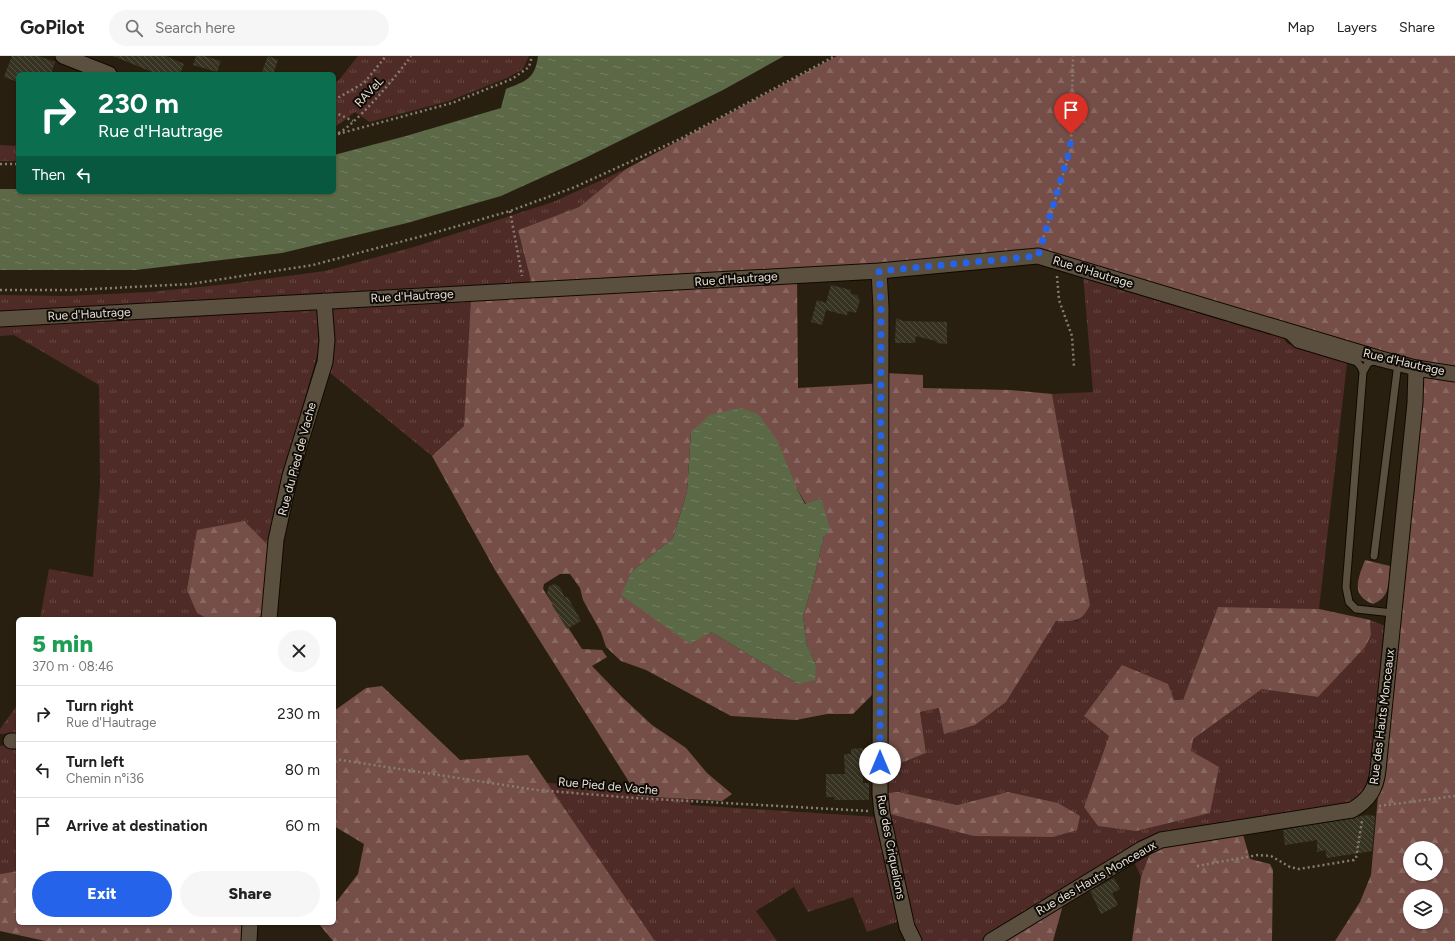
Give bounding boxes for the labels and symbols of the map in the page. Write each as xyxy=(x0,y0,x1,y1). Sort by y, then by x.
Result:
street label: RAVeL xyxy=(352,74,387,110)
pin xyxy=(1054,93,1088,134)
street label: Rue d'Hautrage xyxy=(1051,253,1135,291)
street label: Rue d'Hautrage xyxy=(694,269,778,289)
street label: Rue d'Hautrage xyxy=(370,287,454,305)
street label: Rue d'Hautrage xyxy=(47,305,131,323)
street label: Rue d'Hautrage xyxy=(1362,346,1447,378)
street label: Rue du Pied de Vache xyxy=(275,400,319,517)
street label: Rue des Hauts Monceaux xyxy=(1367,648,1397,785)
position arrow xyxy=(859,742,901,784)
street label: Rue Pied de Vache xyxy=(557,775,659,797)
street label: Rue des Criquelions xyxy=(874,794,908,901)
street label: Rue des Hauts Monceaux xyxy=(1034,838,1159,918)

